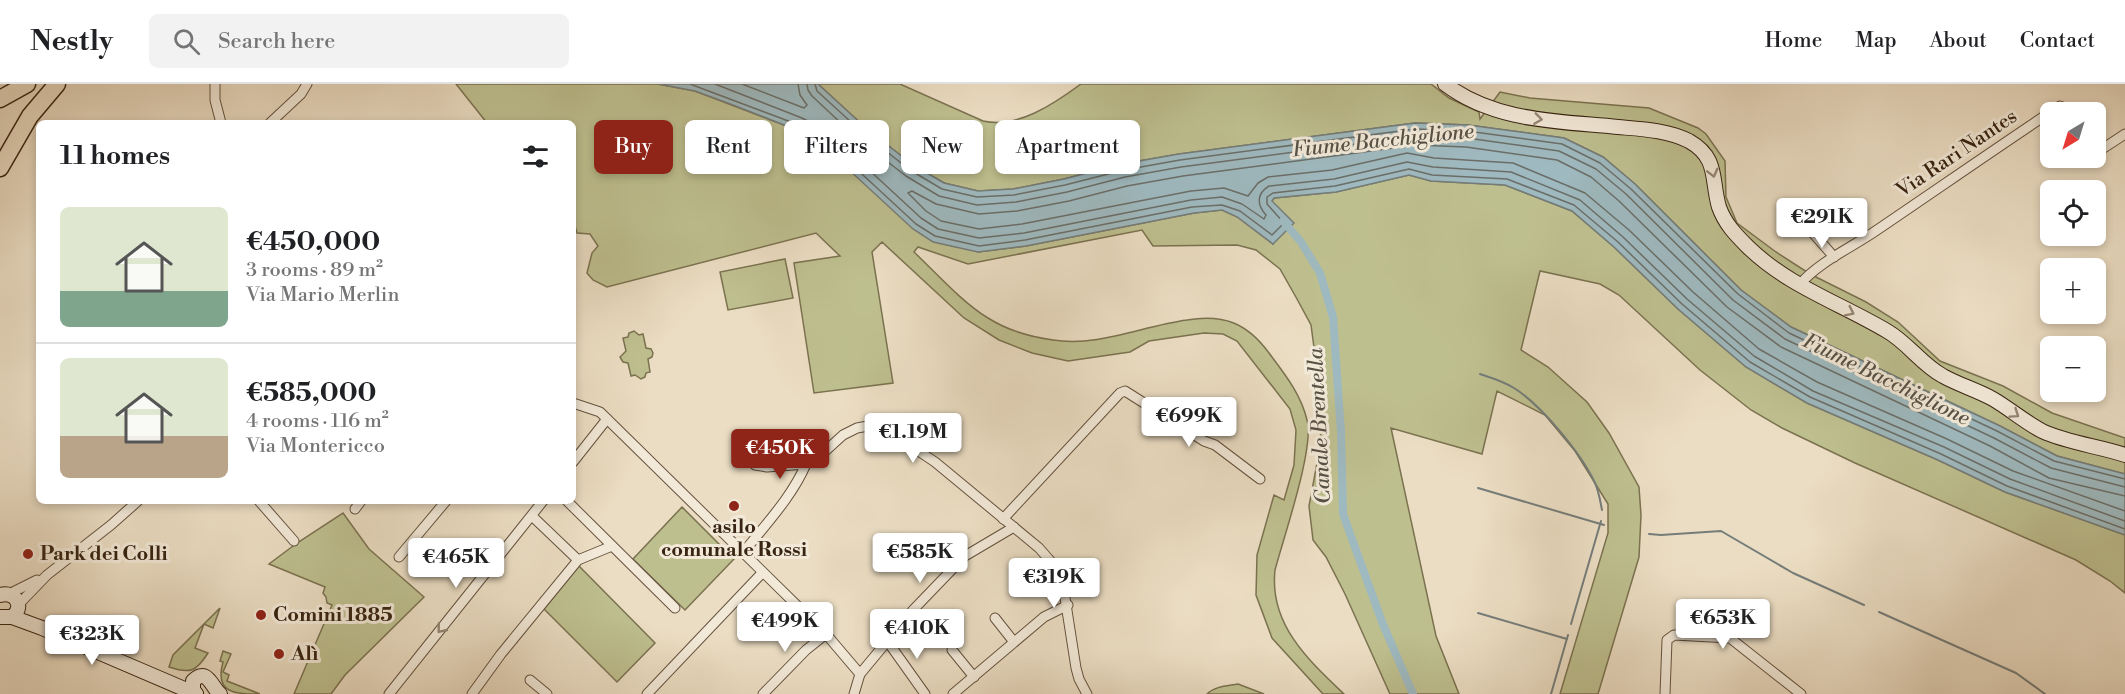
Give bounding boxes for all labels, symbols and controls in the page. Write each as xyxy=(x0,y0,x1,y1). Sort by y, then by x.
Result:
search box xyxy=(149,14,569,68)
text: Nestly xyxy=(30,24,113,59)
icon: search xyxy=(170,25,203,58)
text: Search here xyxy=(218,28,335,55)
text: Home xyxy=(1765,28,1822,54)
text: Map xyxy=(1855,28,1897,54)
text: About xyxy=(1930,28,1987,54)
text: Contact xyxy=(2020,28,2095,54)
north arrow xyxy=(2040,102,2106,168)
map controls xyxy=(2040,102,2106,402)
street label: Via Rari Nantes xyxy=(1891,104,2022,204)
one-way arrow xyxy=(1534,112,1543,125)
water label: Fiume Bacchiglione xyxy=(1291,118,1475,163)
chip: Buy xyxy=(594,120,673,174)
chip: Rent xyxy=(685,120,772,174)
chip: Filters xyxy=(784,120,889,174)
chip: New xyxy=(901,120,983,174)
chip: Apartment xyxy=(995,120,1140,174)
text: 11 homes xyxy=(60,140,170,172)
icon: filters xyxy=(519,140,552,173)
one-way arrow xyxy=(1705,168,1718,178)
button: locate xyxy=(2040,180,2106,246)
pin: €291K xyxy=(1780,198,1864,249)
text: €291K xyxy=(1790,205,1854,230)
text: €450,000 xyxy=(246,226,380,258)
icon: home xyxy=(108,231,180,303)
text: 3 rooms · 89 m² xyxy=(246,258,383,283)
button: + xyxy=(2040,258,2106,324)
text: Via Mario Merlin xyxy=(246,283,399,308)
one-way arrow xyxy=(1844,304,1855,316)
water label: Fiume Bacchiglione xyxy=(1798,328,1974,432)
button: − xyxy=(2040,336,2106,402)
water label: Canale Brentella xyxy=(1303,347,1337,505)
text: €585,000 xyxy=(246,377,376,409)
icon: home xyxy=(108,382,180,454)
pin: €699K xyxy=(1147,397,1231,448)
text: €699K xyxy=(1155,404,1223,429)
one-way arrow xyxy=(2008,407,2019,418)
text: 4 rooms · 116 m² xyxy=(246,409,389,434)
pin: €1.19M xyxy=(864,413,962,464)
text: €1.19M xyxy=(879,420,947,445)
pin: €450K xyxy=(738,429,822,480)
text: Via Montericco xyxy=(246,434,385,459)
text: €450K xyxy=(745,436,815,461)
marker: asilo comunale Rossi xyxy=(727,499,741,513)
place label: asilo comunale Rossi xyxy=(661,515,808,563)
pin: €585K xyxy=(878,533,962,584)
pin: €465K xyxy=(414,538,498,589)
text: €585K xyxy=(887,540,953,565)
place label: Park dei Colli xyxy=(40,542,168,567)
text: €465K xyxy=(422,545,490,570)
marker: Park dei Colli xyxy=(21,547,35,561)
pin: €319K xyxy=(1012,558,1096,609)
text: €319K xyxy=(1023,565,1085,590)
pin: €653K xyxy=(1681,599,1765,650)
pin: €499K xyxy=(743,602,827,653)
place label: Comini 1885 xyxy=(273,603,393,628)
text: €653K xyxy=(1690,606,1756,631)
marker: Comini 1885 xyxy=(254,608,268,622)
text: €499K xyxy=(751,609,819,634)
pin: €410K xyxy=(875,609,959,660)
pin: €323K xyxy=(50,615,134,666)
text: €410K xyxy=(884,616,950,641)
text: €323K xyxy=(59,622,125,647)
one-way arrow xyxy=(438,622,449,633)
place label: Alì xyxy=(290,642,319,667)
marker: Alì xyxy=(272,647,286,661)

